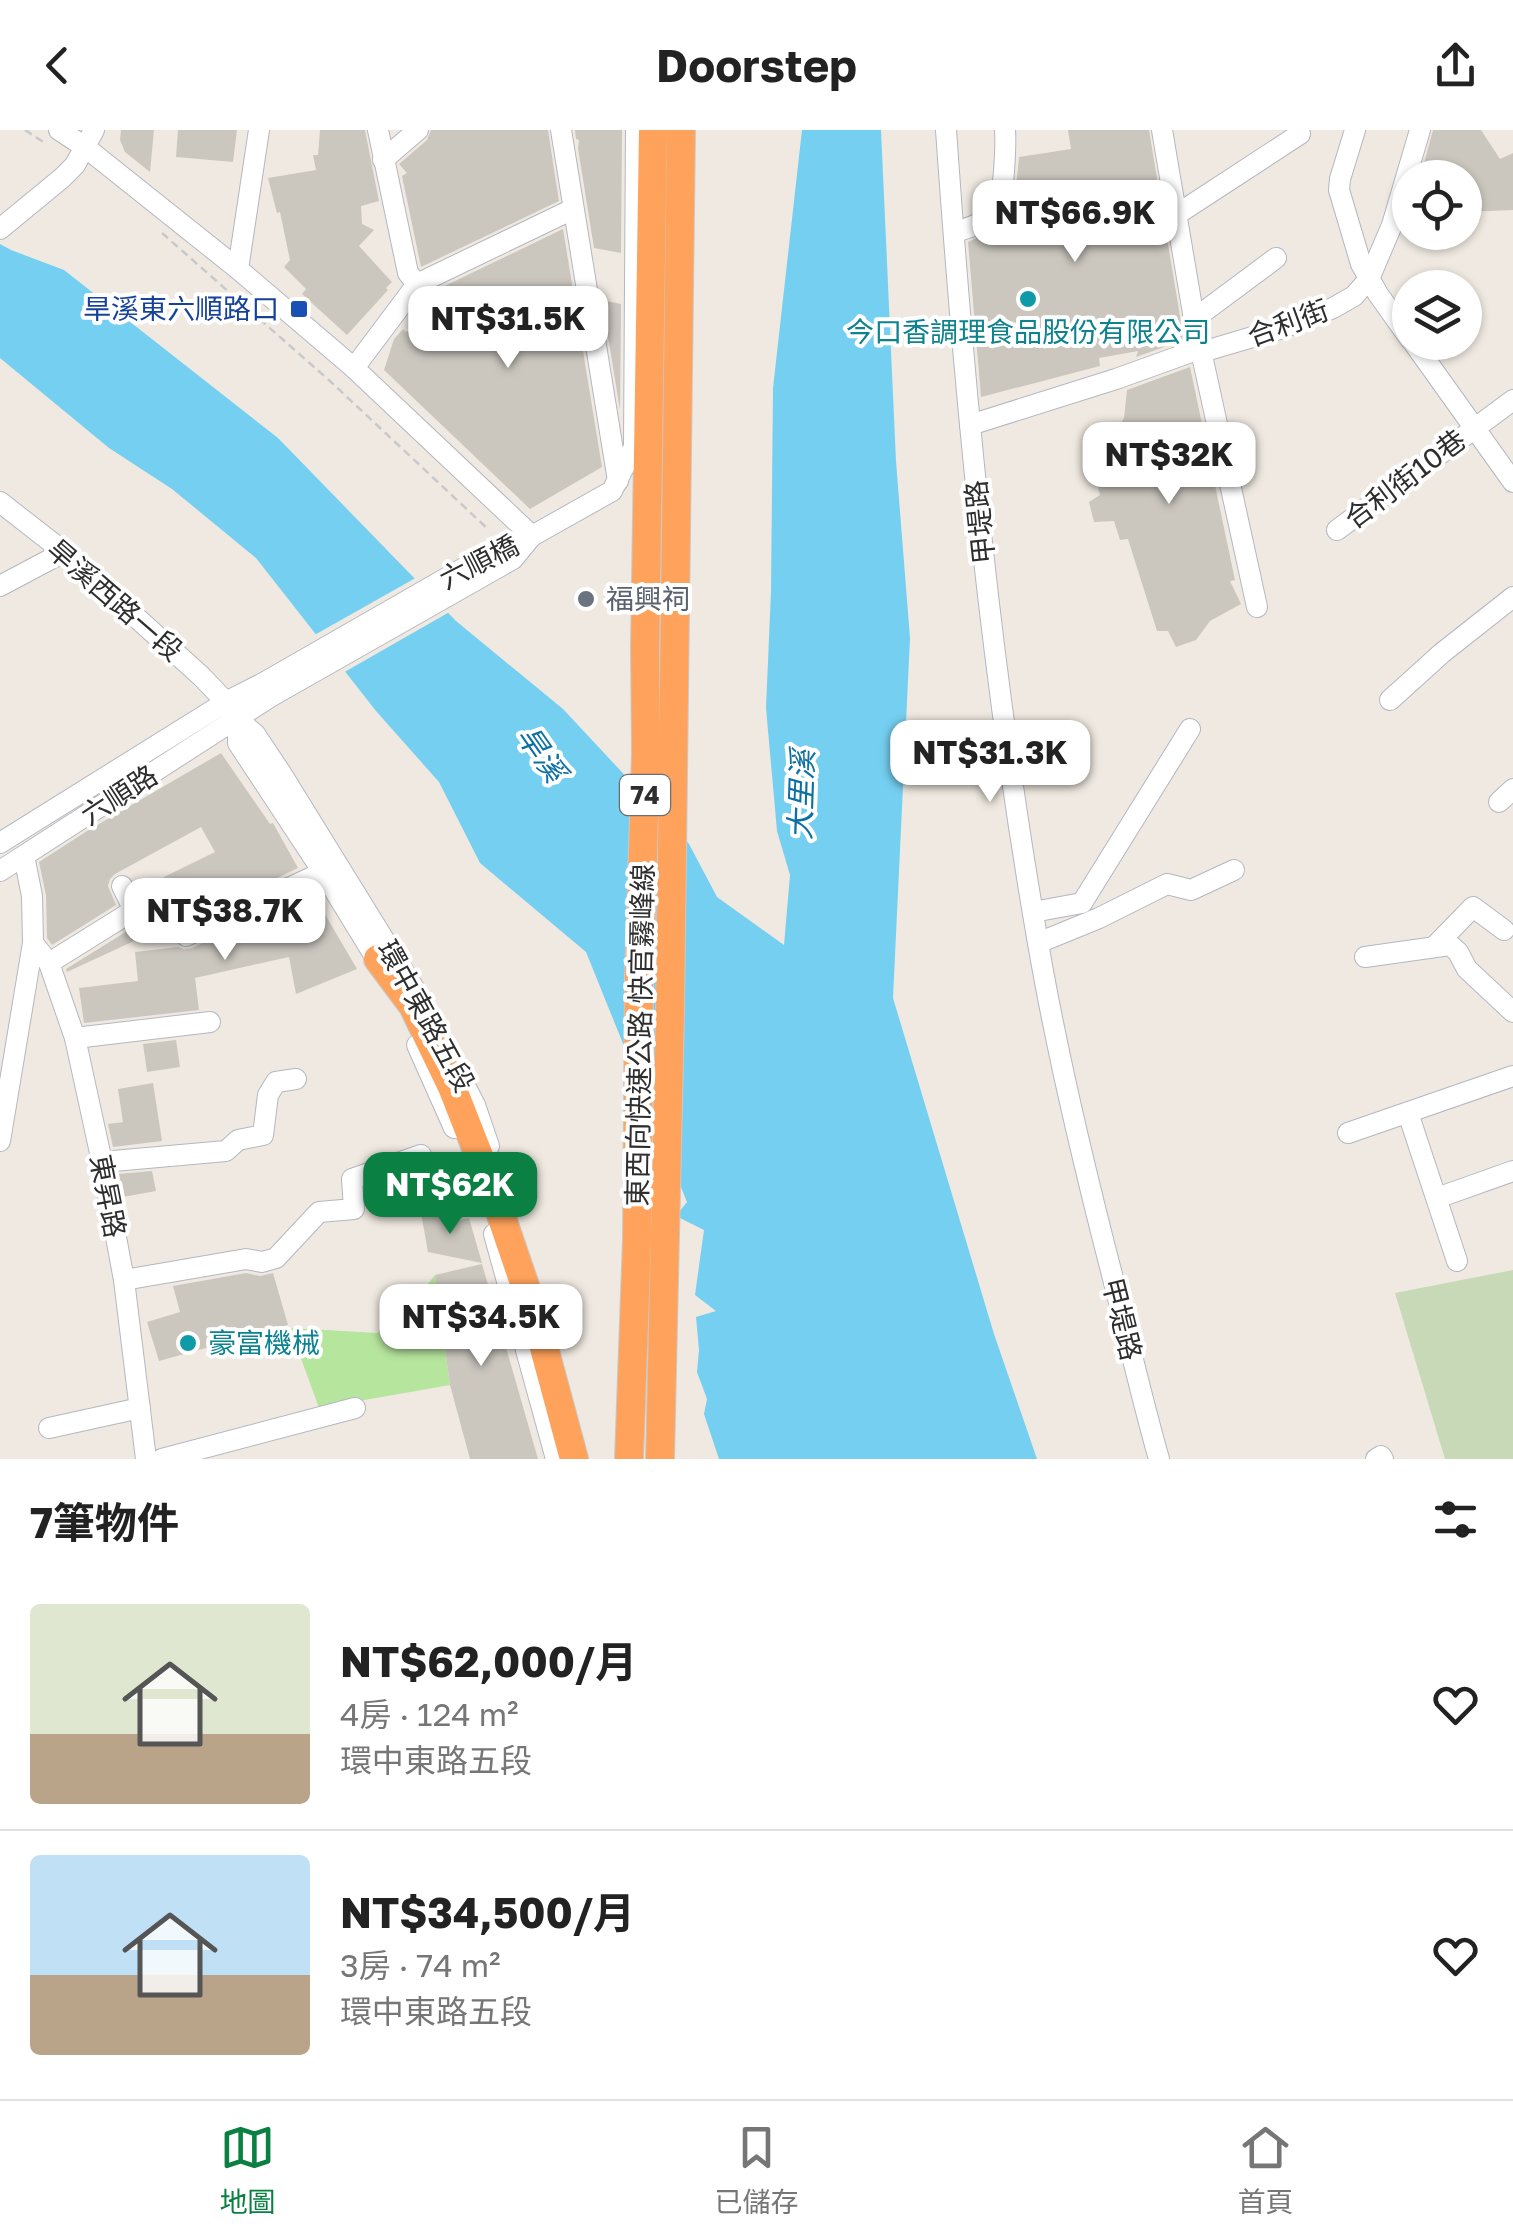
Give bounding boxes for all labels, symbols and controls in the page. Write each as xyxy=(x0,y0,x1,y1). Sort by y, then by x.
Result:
icon: back xyxy=(30,38,85,93)
text: Doorstep xyxy=(656,38,857,92)
icon: share xyxy=(1428,38,1483,93)
map controls xyxy=(1392,160,1482,360)
button: locate xyxy=(1392,160,1482,250)
pin: NT$66.9K xyxy=(972,180,1178,265)
text: NT$66.9K xyxy=(995,193,1155,231)
button: layers xyxy=(1392,270,1482,360)
pin: NT$31.5K xyxy=(405,286,611,371)
marker: 今口香調理食品股份有限公司 xyxy=(1017,288,1039,310)
place label: 旱溪東六順路口 xyxy=(83,292,279,325)
street label: 合利街 xyxy=(1243,293,1333,352)
marker: 旱溪東六順路口 xyxy=(288,298,310,320)
text: NT$31.5K xyxy=(430,299,586,337)
place label: 今口香調理食品股份有限公司 xyxy=(846,315,1210,348)
pin: NT$32K xyxy=(1088,422,1250,507)
street label: 合利街10巷 xyxy=(1338,422,1472,535)
text: NT$32K xyxy=(1105,435,1233,473)
street label: 甲堤路 xyxy=(959,479,1000,566)
street label: 六順橋 xyxy=(434,528,524,595)
street label: 旱溪西路一段 xyxy=(41,532,190,667)
place label: 福興祠 xyxy=(606,582,690,615)
marker: 福興祠 xyxy=(575,588,597,610)
water label: 旱溪 xyxy=(510,719,576,792)
pin: NT$31.3K xyxy=(887,720,1093,805)
text: NT$31.3K xyxy=(912,733,1068,771)
water label: 大里溪 xyxy=(781,745,821,841)
street label: 六順路 xyxy=(75,758,163,831)
road number: 74 xyxy=(620,775,670,815)
street label: 東西向快速公路 快官霧峰線 xyxy=(620,863,659,1207)
pin: NT$38.7K xyxy=(122,878,328,963)
text: NT$38.7K xyxy=(146,891,304,929)
street label: 環中東路五段 xyxy=(371,934,482,1097)
street label: 東昇路 xyxy=(84,1152,133,1240)
pin: NT$62K xyxy=(369,1152,531,1237)
text: NT$62K xyxy=(385,1165,515,1203)
street label: 甲堤路 xyxy=(1096,1274,1149,1364)
pin: NT$34.5K xyxy=(378,1284,584,1369)
text: NT$34.5K xyxy=(401,1297,561,1335)
place label: 豪富機械 xyxy=(208,1326,320,1359)
marker: 豪富機械 xyxy=(177,1332,199,1354)
icon: filters xyxy=(1428,1492,1483,1547)
text: 7筆物件 xyxy=(30,1497,179,1547)
text: NT$62,000/月 xyxy=(340,1636,637,1686)
icon: home xyxy=(110,1644,230,1764)
icon: heart xyxy=(1428,1677,1483,1732)
text: 4房 · 124 m² xyxy=(340,1695,519,1733)
text: 環中東路五段 xyxy=(340,1741,532,1779)
text: NT$34,500/月 xyxy=(340,1887,635,1937)
icon: home xyxy=(110,1895,230,2015)
icon: heart xyxy=(1428,1928,1483,1983)
text: 3房 · 74 m² xyxy=(340,1946,501,1984)
text: 環中東路五段 xyxy=(340,1992,532,2030)
tab: 地圖 xyxy=(219,2120,276,2220)
tab: 已儲存 xyxy=(714,2120,799,2220)
tab: 首頁 xyxy=(1237,2120,1294,2220)

